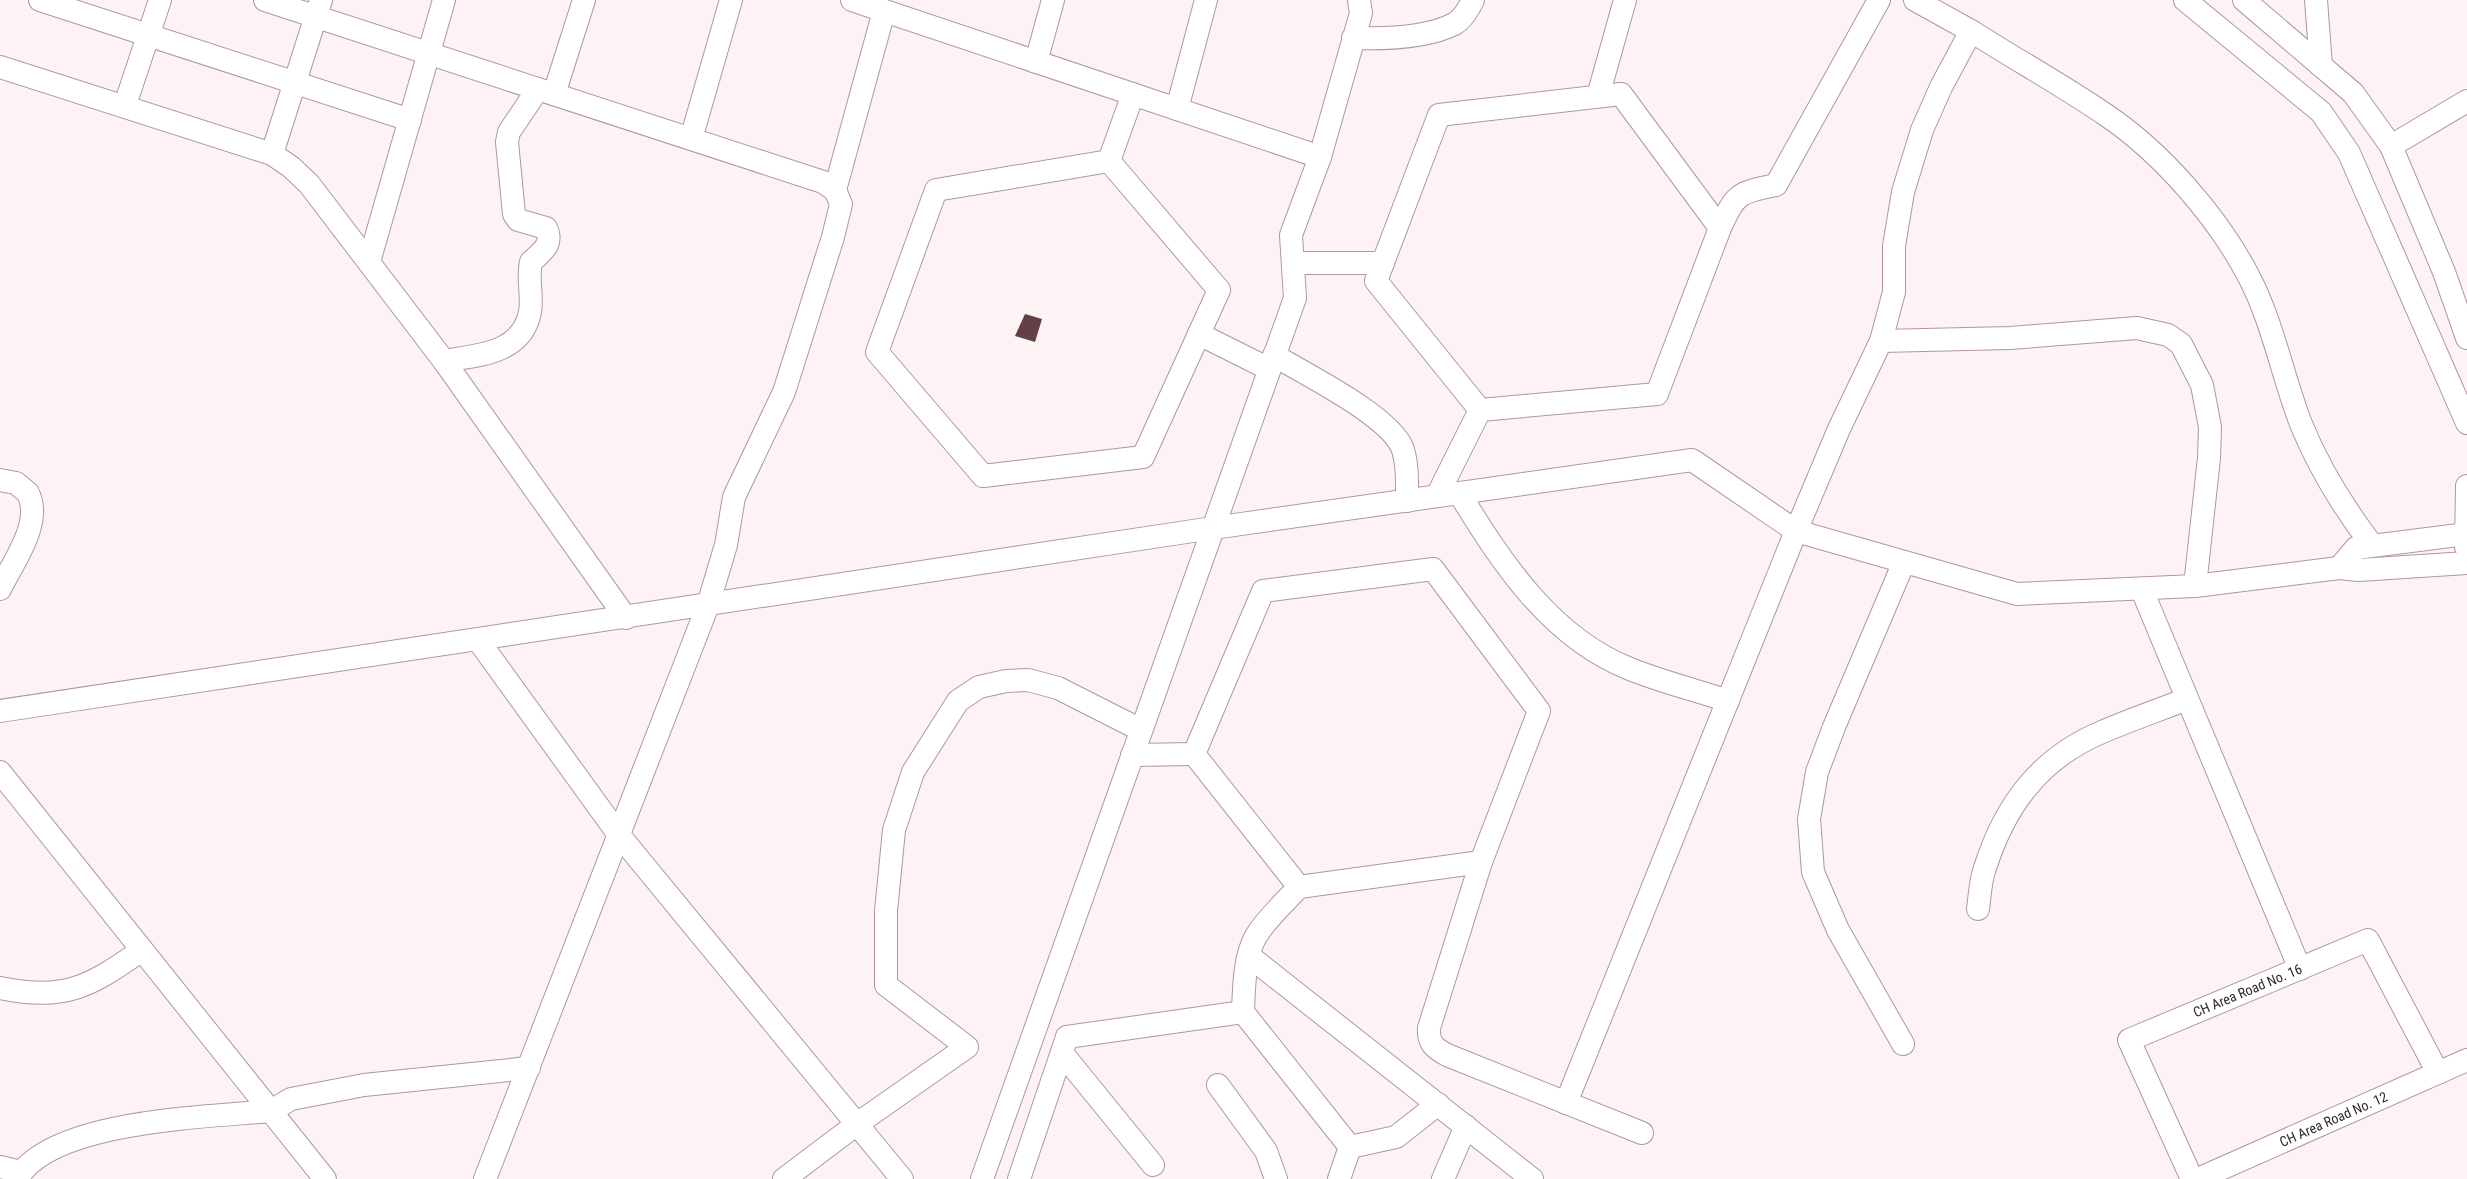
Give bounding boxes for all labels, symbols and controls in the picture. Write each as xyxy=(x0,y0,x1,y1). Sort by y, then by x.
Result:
street label: CH Area Road No. 16 xyxy=(2191,961,2304,1020)
street label: CH Area Road No. 12 xyxy=(2277,1088,2390,1150)

